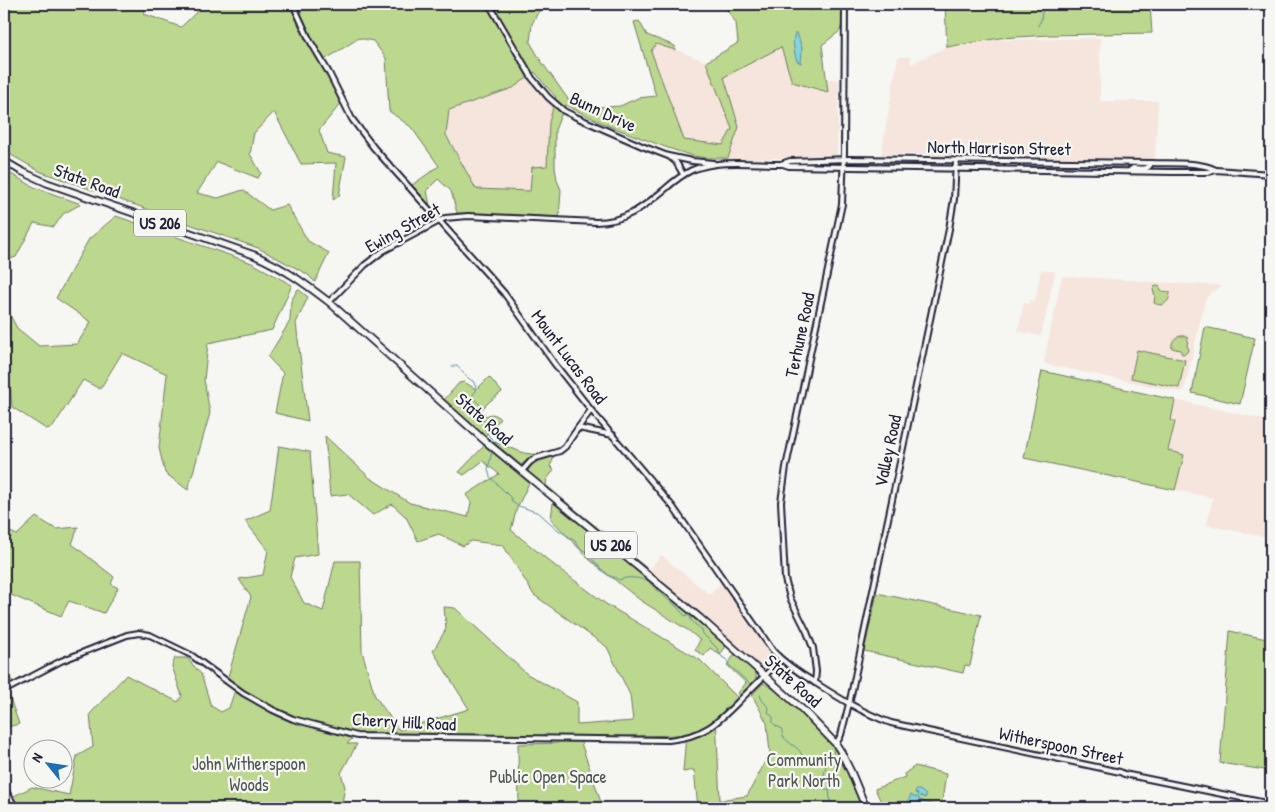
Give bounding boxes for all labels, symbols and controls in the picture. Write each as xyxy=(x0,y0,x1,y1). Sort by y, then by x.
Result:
street label: Bunn Drive xyxy=(566,85,640,138)
street label: North Harrison Street xyxy=(927,134,1072,161)
street label: State Road xyxy=(51,157,124,204)
street label: Ewing Street xyxy=(361,196,446,258)
road number: US 206 xyxy=(134,210,186,237)
street label: Terhune Road xyxy=(778,290,821,380)
street label: Mount Lucas Road xyxy=(526,304,613,409)
street label: State Road xyxy=(450,387,518,451)
street label: Valley Road xyxy=(868,412,907,489)
road number: US 206 xyxy=(585,532,637,558)
street label: State Road xyxy=(760,648,827,713)
street label: Cherry Hill Road xyxy=(351,706,457,737)
street label: Witherspoon Street xyxy=(997,720,1126,771)
north arrow xyxy=(22,740,72,790)
park label: Community Park North xyxy=(767,747,842,793)
text: N xyxy=(26,749,47,765)
park label: John Witherspoon Woods xyxy=(192,751,306,797)
park label: Public Open Space xyxy=(489,764,607,789)

